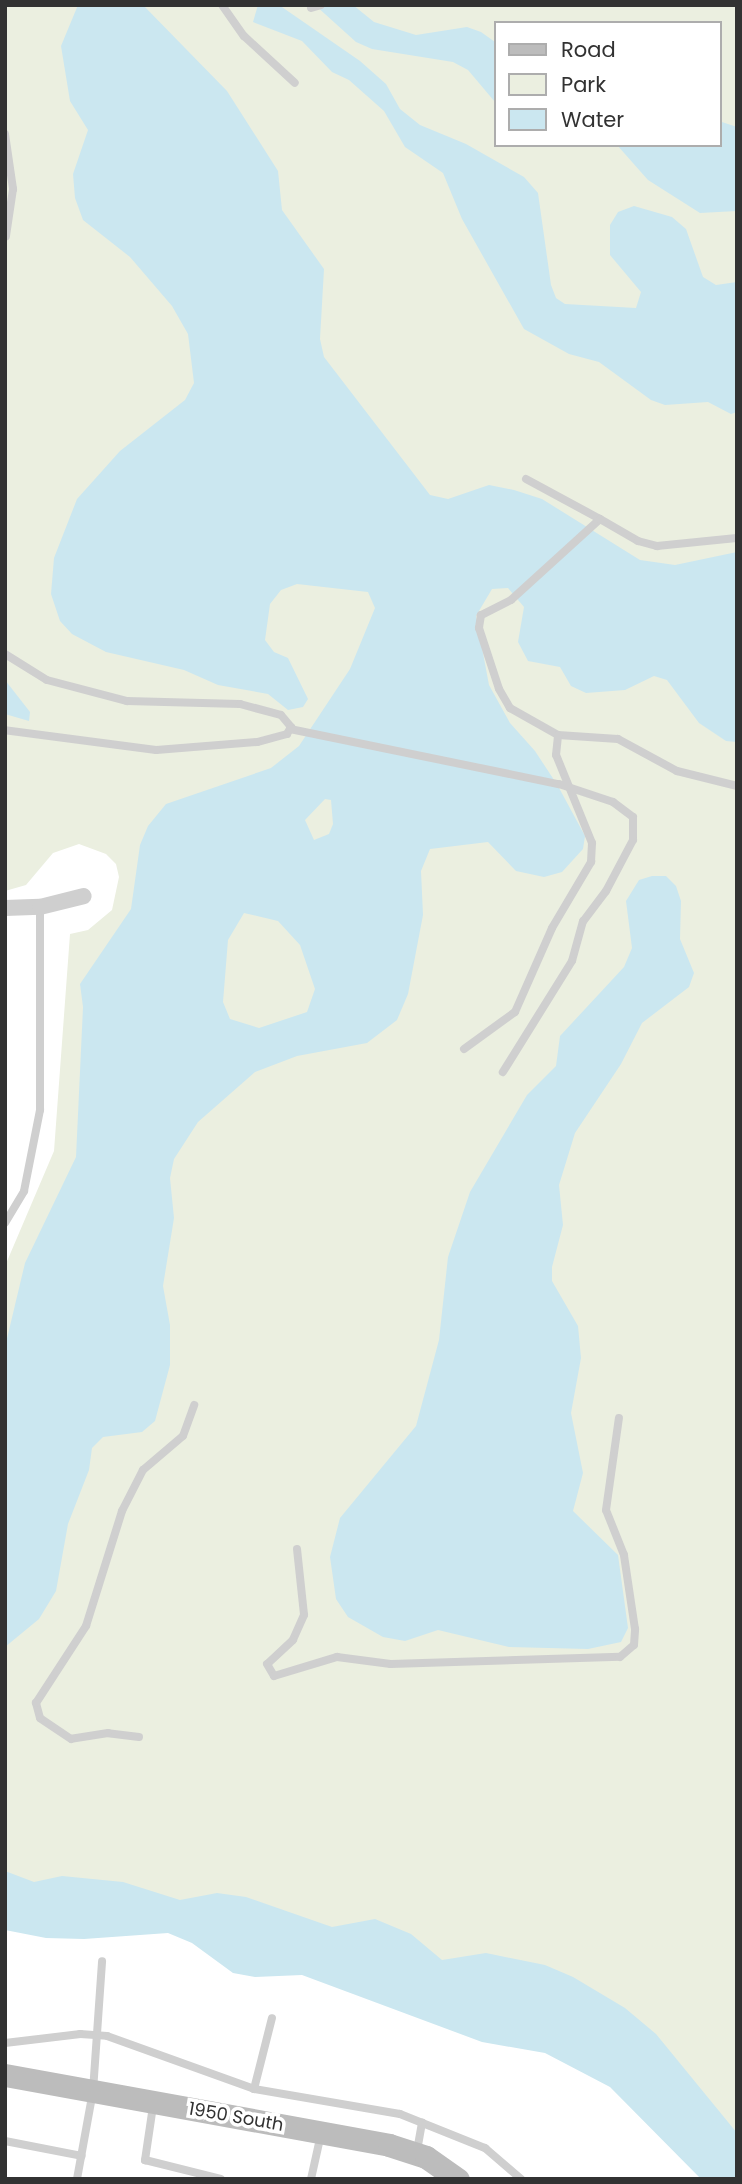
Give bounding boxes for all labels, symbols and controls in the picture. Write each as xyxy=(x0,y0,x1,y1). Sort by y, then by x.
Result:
legend xyxy=(494,21,721,147)
text: Road xyxy=(561,35,616,64)
text: Park xyxy=(561,70,606,99)
text: Water xyxy=(561,105,624,134)
street label: 1950 South xyxy=(187,2098,285,2136)

